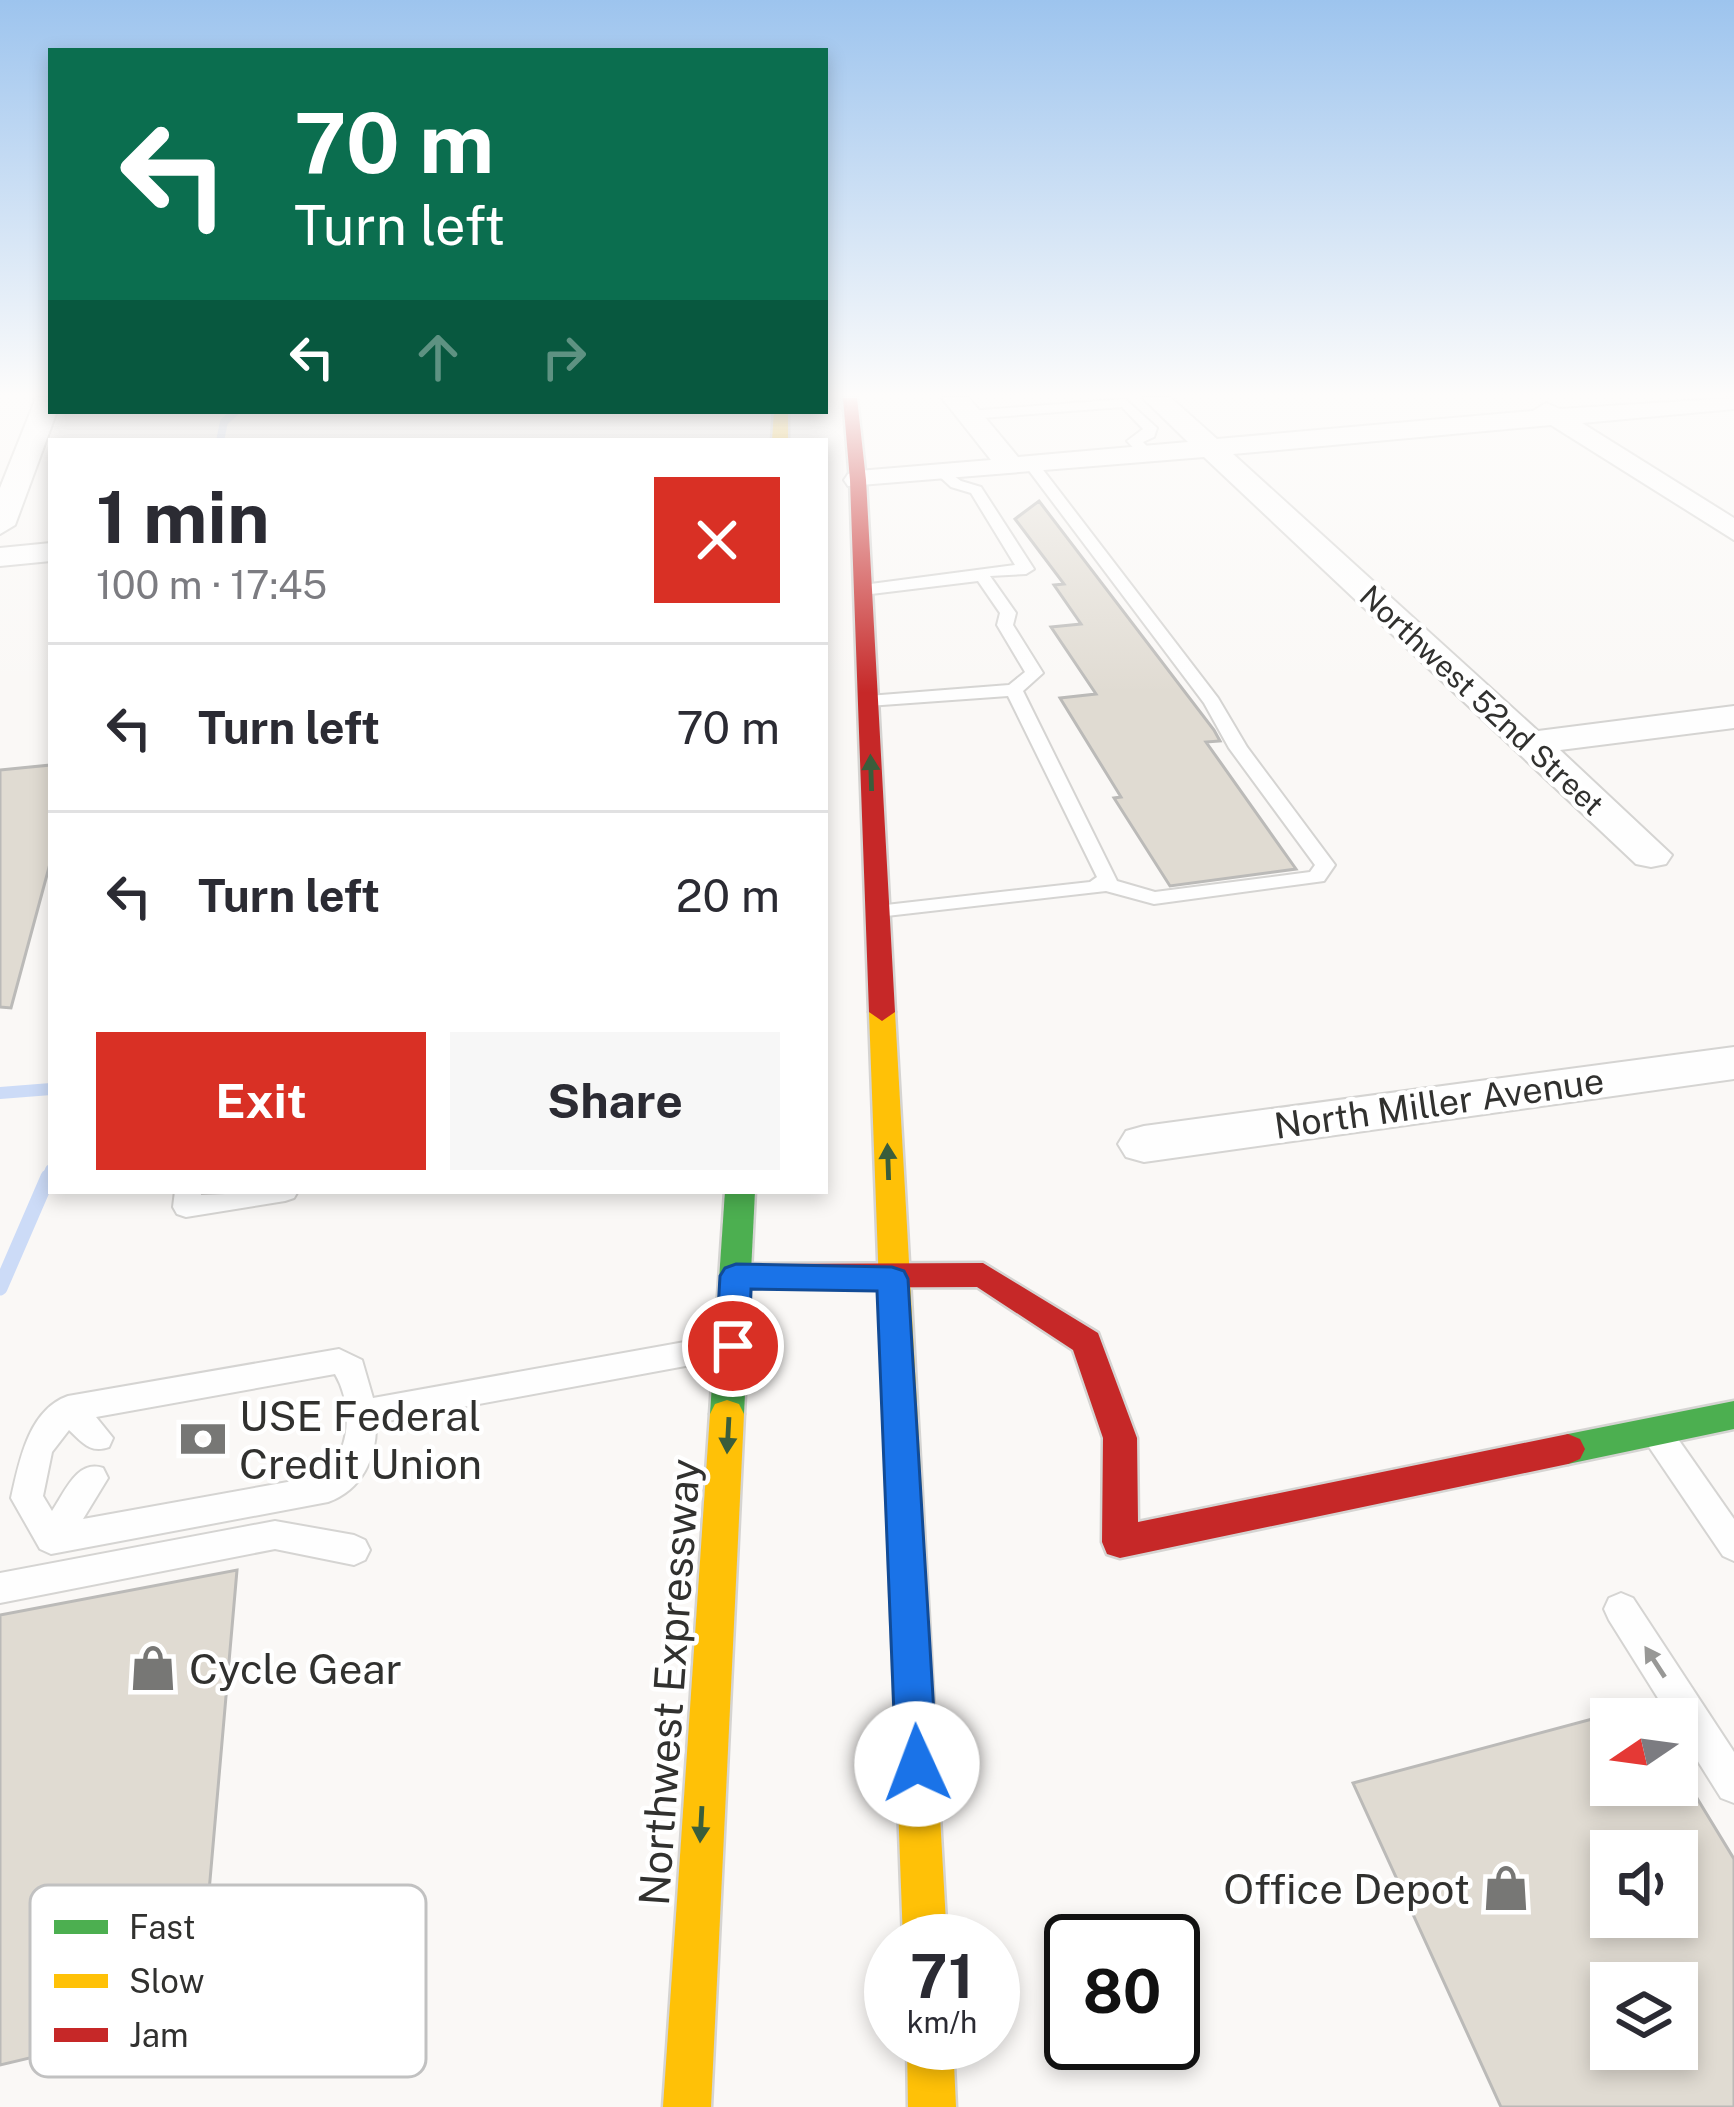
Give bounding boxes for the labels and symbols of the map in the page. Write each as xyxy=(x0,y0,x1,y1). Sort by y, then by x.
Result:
street label: Northwest 52nd Street xyxy=(1353,578,1611,822)
one-way arrow xyxy=(861,753,880,791)
street label: North Miller Avenue xyxy=(1271,1059,1607,1147)
one-way arrow xyxy=(878,1142,897,1180)
pin xyxy=(682,1295,784,1397)
place label: USE Federal Credit Union xyxy=(239,1391,482,1488)
bank icon: USE Federal Credit Union xyxy=(178,1414,228,1464)
one-way arrow xyxy=(718,1417,737,1454)
street label: Northwest Expressway xyxy=(629,1457,709,1907)
shop icon: Cycle Gear xyxy=(128,1643,178,1693)
place label: Cycle Gear xyxy=(189,1644,402,1693)
one-way arrow xyxy=(1645,1645,1667,1678)
north arrow xyxy=(1590,1698,1698,1806)
position arrow xyxy=(854,1701,980,1827)
one-way arrow xyxy=(691,1806,710,1843)
shop icon: Office Depot xyxy=(1481,1863,1531,1913)
place label: Office Depot xyxy=(1223,1864,1470,1913)
legend xyxy=(30,1885,426,2077)
text: Fast xyxy=(129,1908,196,1946)
speed limit sign: 80 xyxy=(1044,1914,1200,2070)
text: Slow xyxy=(129,1962,204,2000)
text: Jam xyxy=(129,2016,189,2054)

